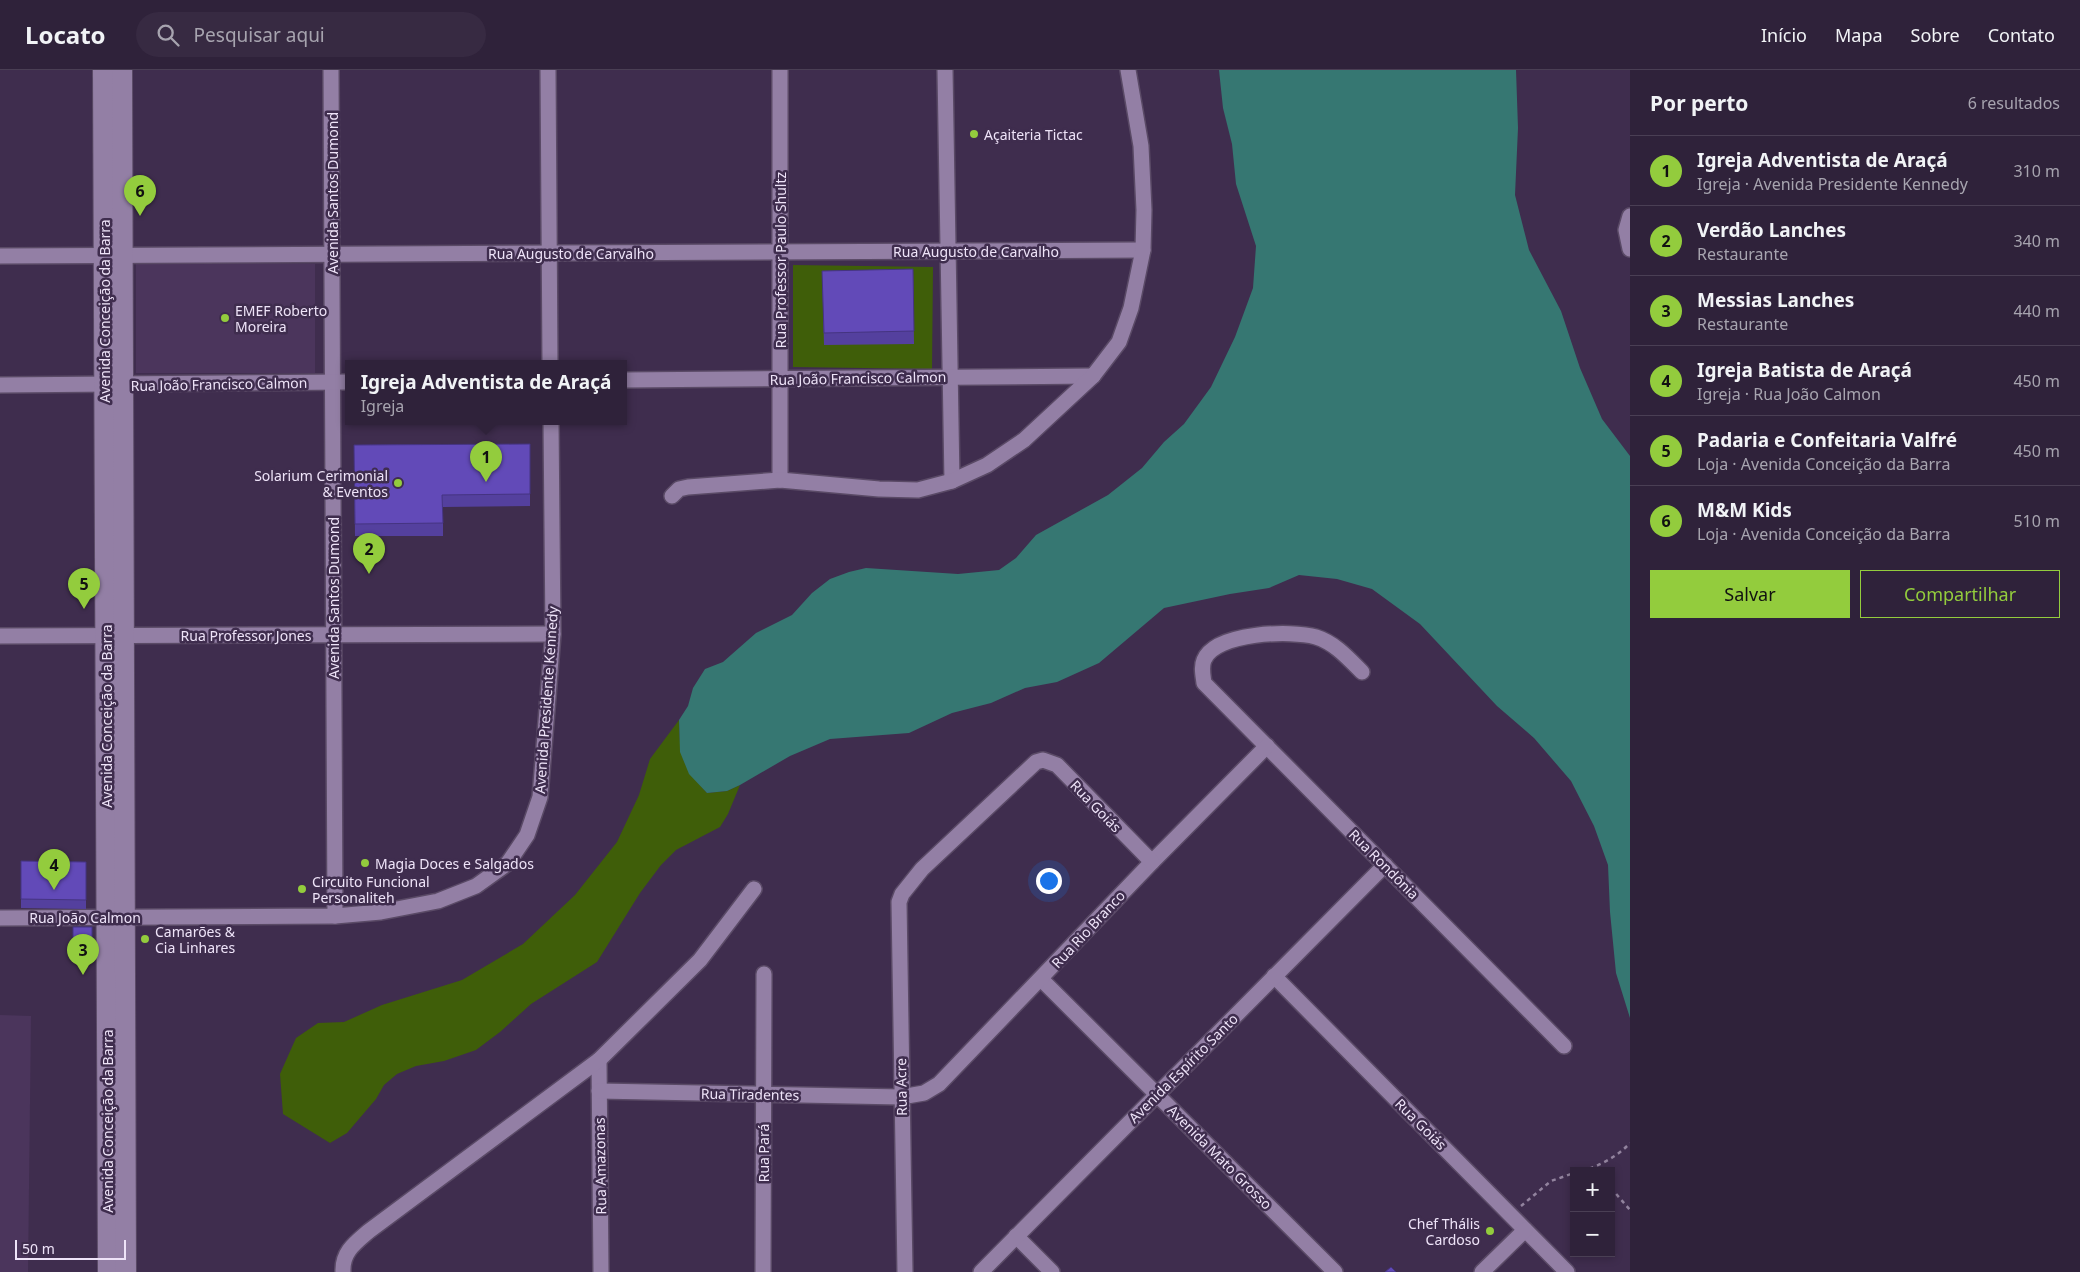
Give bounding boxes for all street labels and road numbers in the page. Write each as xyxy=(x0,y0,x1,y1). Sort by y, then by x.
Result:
street label: Avenida Santos Dumond xyxy=(323,112,342,274)
street label: Rua Professor Paulo Shultz xyxy=(771,171,790,348)
street label: Avenida Conceição da Barra xyxy=(95,219,114,403)
street label: Rua Augusto de Carvalho xyxy=(893,242,1059,261)
street label: Rua Augusto de Carvalho xyxy=(488,244,654,263)
street label: Rua João Francisco Calmon xyxy=(769,367,947,389)
street label: Rua João Francisco Calmon xyxy=(130,373,308,395)
street label: Avenida Santos Dumond xyxy=(324,517,343,679)
street label: Avenida Presidente Kennedy xyxy=(530,605,562,794)
street label: Avenida Conceição da Barra xyxy=(97,624,116,808)
street label: Rua Professor Jones xyxy=(181,626,312,645)
street label: Rua Goiás xyxy=(1066,776,1126,836)
street label: Rua Rondônia xyxy=(1345,825,1423,903)
street label: Rua Rio Branco xyxy=(1047,886,1129,972)
street label: Rua João Calmon xyxy=(29,908,141,927)
street label: Avenida Espírito Santo xyxy=(1124,1009,1242,1127)
street label: Avenida Conceição da Barra xyxy=(98,1029,117,1213)
street label: Rua Acre xyxy=(891,1058,911,1116)
street label: Rua Tiradentes xyxy=(701,1084,800,1104)
street label: Rua Goiás xyxy=(1391,1094,1451,1154)
street label: Avenida Mato Grosso xyxy=(1164,1101,1276,1213)
street label: Rua Amazonas xyxy=(590,1117,610,1215)
street label: Rua Pará xyxy=(754,1124,773,1182)

